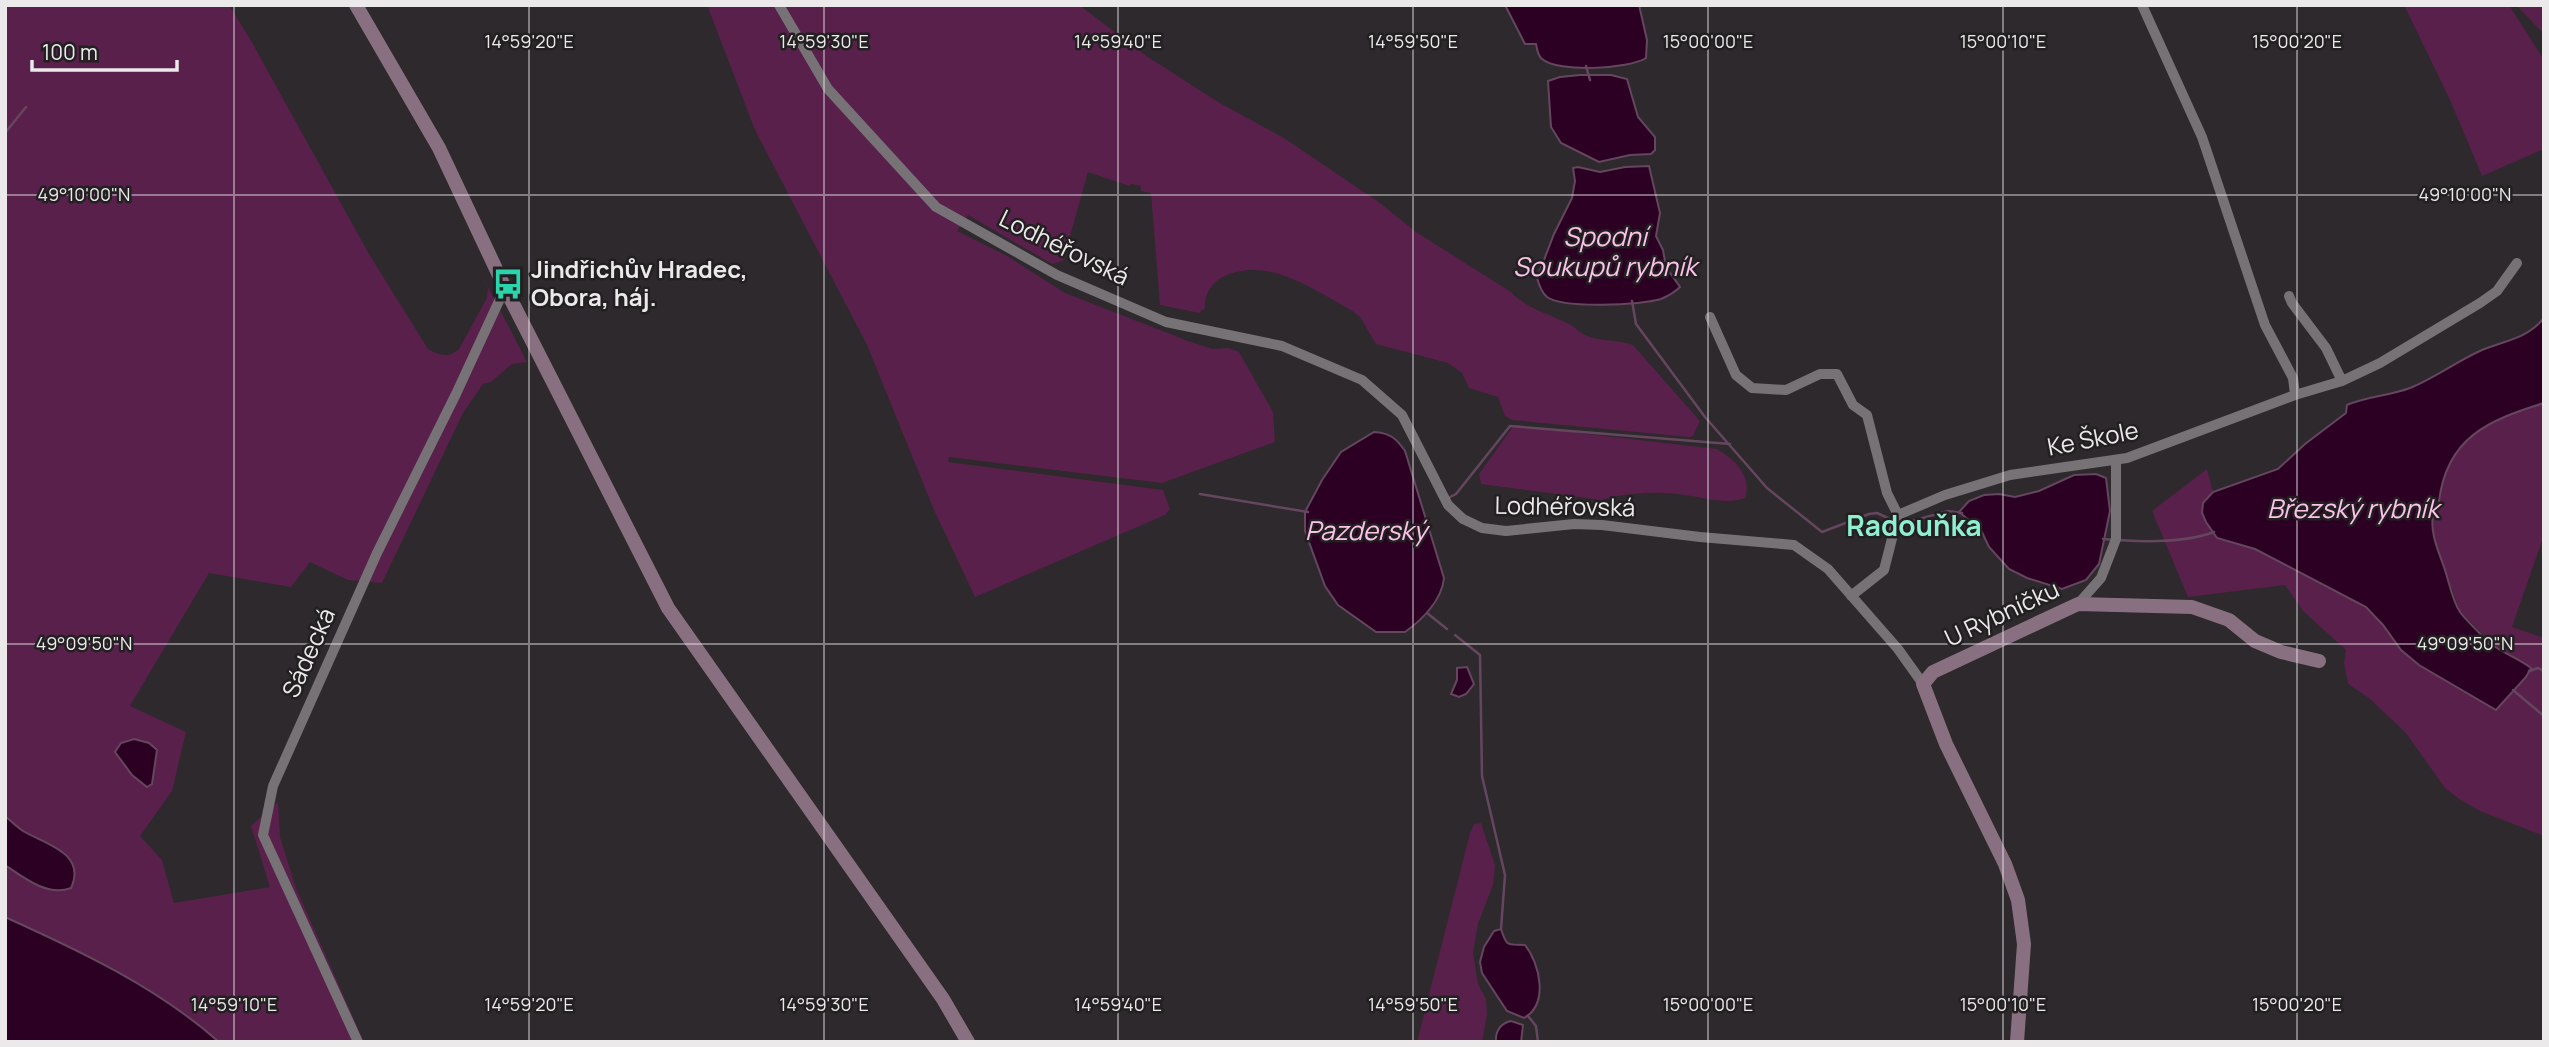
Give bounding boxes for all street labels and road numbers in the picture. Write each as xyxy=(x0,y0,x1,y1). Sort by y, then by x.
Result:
street label: Lodhéřovská xyxy=(994,201,1135,292)
street label: Ke Škole xyxy=(2044,413,2141,463)
street label: Lodhéřovská xyxy=(1494,488,1636,523)
street label: U Rybníčku xyxy=(1939,572,2064,654)
street label: Sádecká xyxy=(273,602,342,702)

